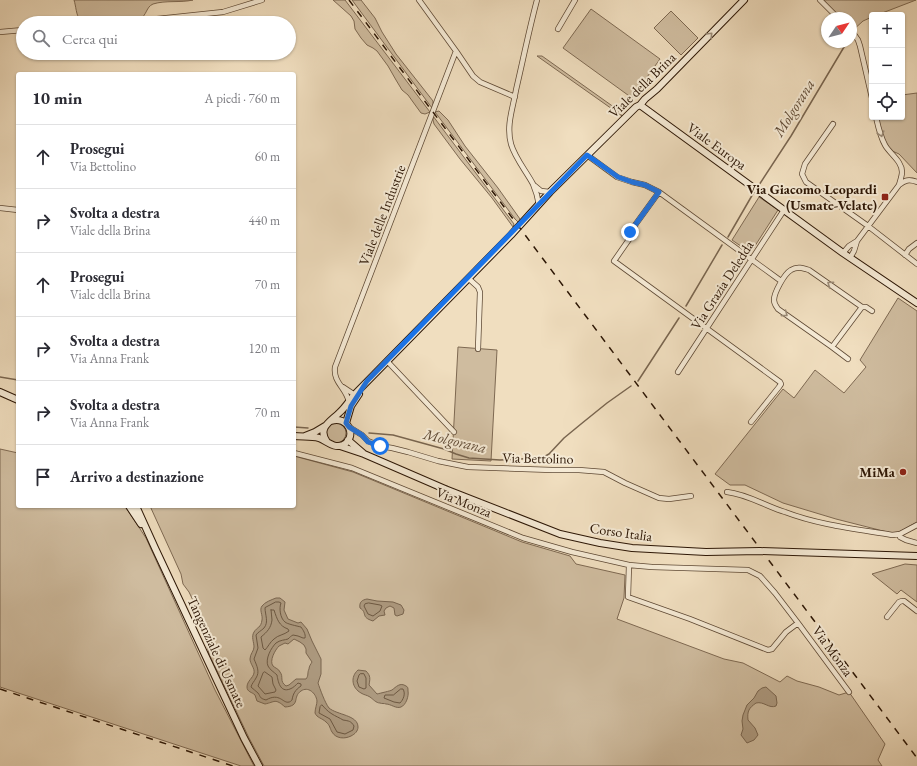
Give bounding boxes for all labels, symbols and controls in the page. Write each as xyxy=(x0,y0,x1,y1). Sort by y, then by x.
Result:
north arrow xyxy=(821,12,857,48)
map controls xyxy=(869,12,905,120)
button: + xyxy=(869,12,905,48)
search box xyxy=(16,16,296,60)
icon: search xyxy=(30,27,52,49)
text: Cerca qui xyxy=(62,29,118,48)
one-way arrow xyxy=(705,32,713,40)
street label: Viale della Brina xyxy=(605,48,680,122)
button: − xyxy=(869,48,905,84)
water label: Molgorana xyxy=(768,76,819,141)
button: locate xyxy=(869,84,905,120)
text: 10 min xyxy=(32,87,82,109)
text: A piedi · 760 m xyxy=(205,90,280,107)
street label: Viale Europa xyxy=(684,118,751,174)
one-way arrow xyxy=(876,130,885,137)
text: Prosegui xyxy=(70,139,125,158)
icon: ahead xyxy=(32,146,54,168)
text: 60 m xyxy=(255,148,280,165)
text: Via Bettolino xyxy=(70,158,136,175)
street label: Viale delle Industrie xyxy=(355,162,410,268)
place label: Via Giacomo Leopardi (Usmate-Velate) xyxy=(747,180,877,214)
marker: Via Giacomo Leopardi (Usmate-Velate) xyxy=(880,192,890,202)
text: Svolta a destra xyxy=(70,203,160,222)
icon: right xyxy=(32,210,54,232)
text: 440 m xyxy=(249,212,280,229)
text: Viale della Brina xyxy=(70,222,151,239)
route end xyxy=(621,223,639,241)
street label: Via Grazia Deledda xyxy=(686,237,758,333)
text: Prosegui xyxy=(70,267,125,286)
icon: ahead xyxy=(32,274,54,296)
text: 70 m xyxy=(255,276,280,293)
one-way arrow xyxy=(827,282,834,289)
text: Viale della Brina xyxy=(70,286,151,303)
one-way arrow xyxy=(780,309,787,316)
text: Svolta a destra xyxy=(70,331,160,350)
icon: right xyxy=(32,338,54,360)
text: 120 m xyxy=(249,340,280,357)
text: Via Anna Frank xyxy=(70,350,149,367)
text: Svolta a destra xyxy=(70,395,160,414)
icon: right xyxy=(32,402,54,424)
text: 70 m xyxy=(255,404,280,421)
text: Via Anna Frank xyxy=(70,414,149,431)
water label: Molgorana xyxy=(421,424,488,457)
route start xyxy=(371,437,389,455)
street label: Via Bettolino xyxy=(502,448,574,468)
place label: MiMa xyxy=(859,463,896,481)
icon: arrive xyxy=(32,466,54,488)
text: Arrivo a destinazione xyxy=(70,467,204,486)
marker: MiMa xyxy=(898,467,908,477)
street label: Via Monza xyxy=(434,483,495,521)
street label: Corso Italia xyxy=(589,519,654,545)
street label: Tangenziale di Usmate xyxy=(183,594,251,711)
street label: Via Monza xyxy=(809,622,858,680)

